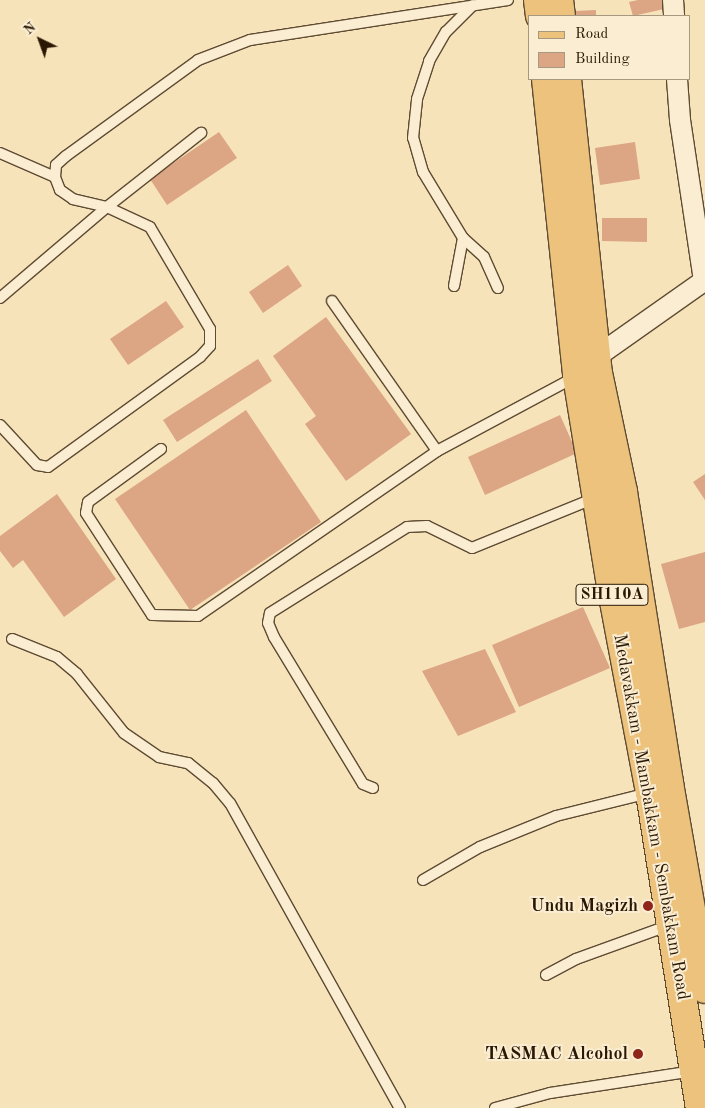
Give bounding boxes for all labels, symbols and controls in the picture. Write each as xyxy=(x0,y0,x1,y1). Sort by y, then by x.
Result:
north arrow xyxy=(15,15,65,65)
legend xyxy=(528,15,690,80)
text: N xyxy=(21,20,39,38)
text: Road xyxy=(575,27,608,42)
text: Building xyxy=(575,52,630,67)
road number: SH110A xyxy=(574,582,650,608)
street label: Medavakkam - Mambakkam - Sembakkam Road xyxy=(608,632,694,1002)
place label: Undu Magizh xyxy=(530,895,638,917)
marker: Undu Magizh xyxy=(642,900,654,912)
place label: TASMAC Alcohol xyxy=(485,1043,628,1065)
marker: TASMAC Alcohol xyxy=(632,1048,644,1060)

